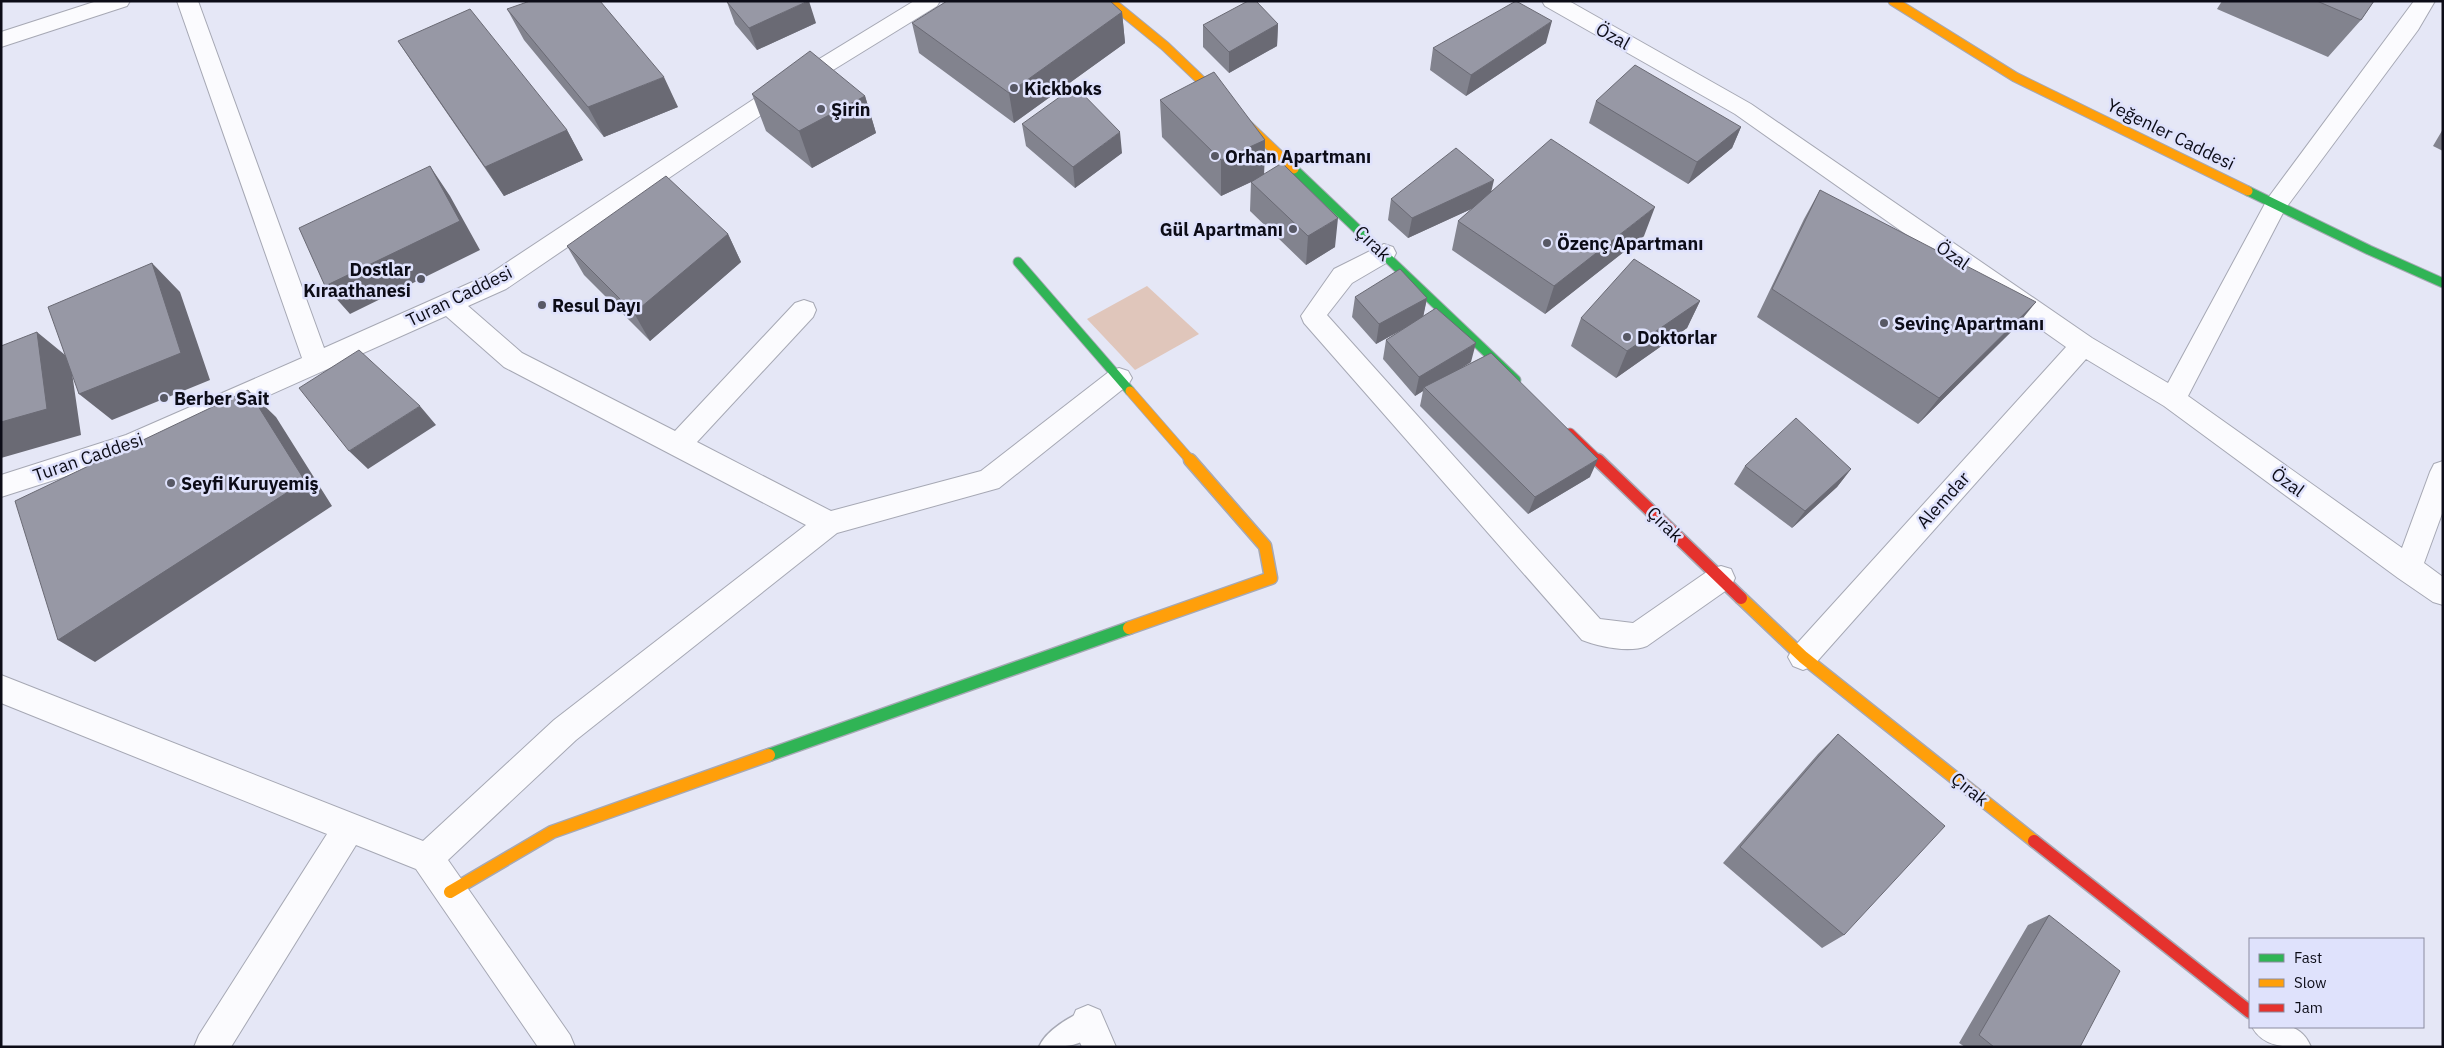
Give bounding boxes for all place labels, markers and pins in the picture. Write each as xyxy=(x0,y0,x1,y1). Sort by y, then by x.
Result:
place label: Kickboks xyxy=(1024,77,1102,100)
marker: Kickboks xyxy=(1008,82,1020,94)
place label: Şirin xyxy=(831,98,871,121)
marker: Şirin xyxy=(815,103,827,115)
place label: Orhan Apartmanı xyxy=(1225,145,1371,168)
marker: Orhan Apartmanı xyxy=(1209,150,1221,162)
place label: Gül Apartmanı xyxy=(1160,218,1283,241)
marker: Gül Apartmanı xyxy=(1287,223,1299,235)
place label: Özenç Apartmanı xyxy=(1557,232,1703,255)
marker: Özenç Apartmanı xyxy=(1541,237,1553,249)
place label: Dostlar Kıraathanesi xyxy=(303,258,411,302)
marker: Dostlar Kıraathanesi xyxy=(415,273,427,285)
place label: Resul Dayı xyxy=(552,294,641,317)
marker: Resul Dayı xyxy=(536,299,548,311)
place label: Sevinç Apartmanı xyxy=(1894,312,2044,335)
marker: Sevinç Apartmanı xyxy=(1878,317,1890,329)
place label: Doktorlar xyxy=(1637,326,1717,349)
marker: Doktorlar xyxy=(1621,331,1633,343)
place label: Berber Sait xyxy=(174,387,270,410)
marker: Berber Sait xyxy=(158,392,170,404)
place label: Seyfi Kuruyemiş xyxy=(181,472,319,495)
marker: Seyfi Kuruyemiş xyxy=(165,477,177,489)

